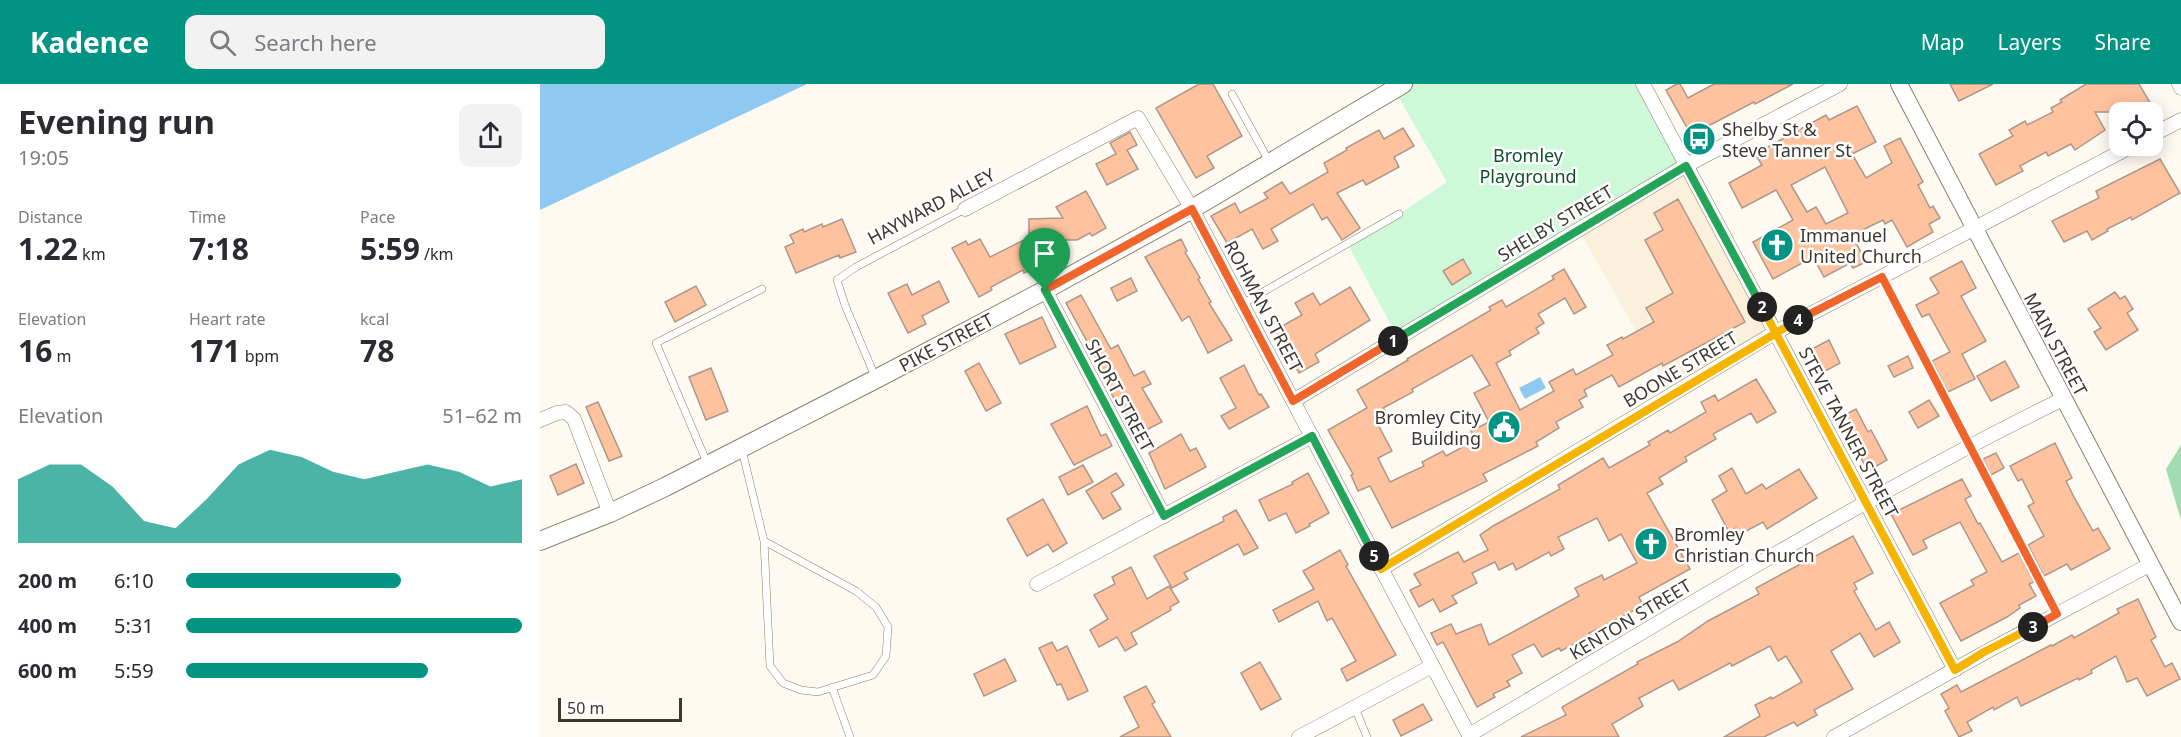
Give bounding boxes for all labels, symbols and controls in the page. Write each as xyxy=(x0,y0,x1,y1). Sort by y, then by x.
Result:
search box xyxy=(185,15,605,69)
text: Kadence xyxy=(30,23,149,61)
icon: search xyxy=(206,26,239,59)
text: Search here xyxy=(254,27,377,57)
text: Map xyxy=(1921,28,1965,56)
text: Layers xyxy=(1998,28,2062,56)
text: Share xyxy=(2095,28,2151,56)
text: Evening run xyxy=(18,99,215,144)
map controls xyxy=(2109,102,2163,156)
button: locate xyxy=(2109,102,2163,156)
button: share xyxy=(459,104,522,167)
place label: Shelby St & Steve Tanner St xyxy=(1722,117,1852,162)
bus stop icon: Shelby St & Steve Tanner St xyxy=(1681,121,1717,157)
park label: Bromley Playground xyxy=(1479,143,1577,188)
text: 19:05 xyxy=(18,144,69,171)
street label: HAYWARD ALLEY xyxy=(863,162,1000,250)
street label: SHELBY STREET xyxy=(1493,179,1617,267)
text: Distance xyxy=(18,206,83,228)
text: Time xyxy=(189,206,226,228)
text: Pace xyxy=(360,206,395,228)
place label: Immanuel United Church xyxy=(1800,223,1922,268)
church icon: Immanuel United Church xyxy=(1759,227,1795,263)
text: 1.22 xyxy=(18,228,78,269)
text: 7:18 xyxy=(189,228,249,269)
text: 5:59 xyxy=(360,228,420,269)
pin xyxy=(1019,228,1070,290)
street label: ROHMAN STREET xyxy=(1219,236,1309,376)
icon: arrive xyxy=(1028,237,1061,270)
text: km xyxy=(78,243,106,265)
text: /km xyxy=(420,243,454,265)
street label: MAIN STREET xyxy=(2019,288,2093,400)
pin: 2 xyxy=(1747,292,1777,322)
text: 2 xyxy=(1757,296,1767,318)
pin: 4 xyxy=(1783,305,1813,335)
street label: PIKE STREET xyxy=(894,307,998,377)
text: Elevation xyxy=(18,308,86,330)
text: Heart rate xyxy=(189,308,265,330)
text: kcal xyxy=(360,308,389,330)
text: 4 xyxy=(1793,309,1803,331)
street label: BOONE STREET xyxy=(1618,325,1742,413)
pin: 1 xyxy=(1378,326,1408,356)
text: 16 xyxy=(18,330,52,371)
text: 171 xyxy=(189,330,240,371)
text: 78 xyxy=(360,330,394,371)
text: 1 xyxy=(1388,330,1398,352)
street label: SHORT STREET xyxy=(1080,334,1160,456)
street label: STEVE TANNER STREET xyxy=(1794,342,1904,522)
text: m xyxy=(52,345,71,367)
text: bpm xyxy=(240,345,279,367)
text: Elevation xyxy=(18,402,103,429)
text: 51–62 m xyxy=(442,402,522,429)
place label: Bromley City Building xyxy=(1375,405,1482,450)
public building icon: Bromley City Building xyxy=(1486,409,1522,445)
place label: Bromley Christian Church xyxy=(1674,522,1815,567)
church icon: Bromley Christian Church xyxy=(1633,526,1669,562)
pin: 5 xyxy=(1359,541,1389,571)
text: 5 xyxy=(1369,545,1379,567)
text: 200 m xyxy=(18,567,77,594)
text: 6:10 xyxy=(114,567,154,594)
street label: KENTON STREET xyxy=(1565,573,1695,665)
text: 400 m xyxy=(18,612,77,639)
text: 5:31 xyxy=(114,612,154,639)
pin: 3 xyxy=(2018,612,2048,642)
text: 3 xyxy=(2028,616,2038,638)
text: 600 m xyxy=(18,657,77,684)
text: 5:59 xyxy=(114,657,154,684)
scale bar xyxy=(558,695,682,722)
text: 50 m xyxy=(567,697,604,719)

